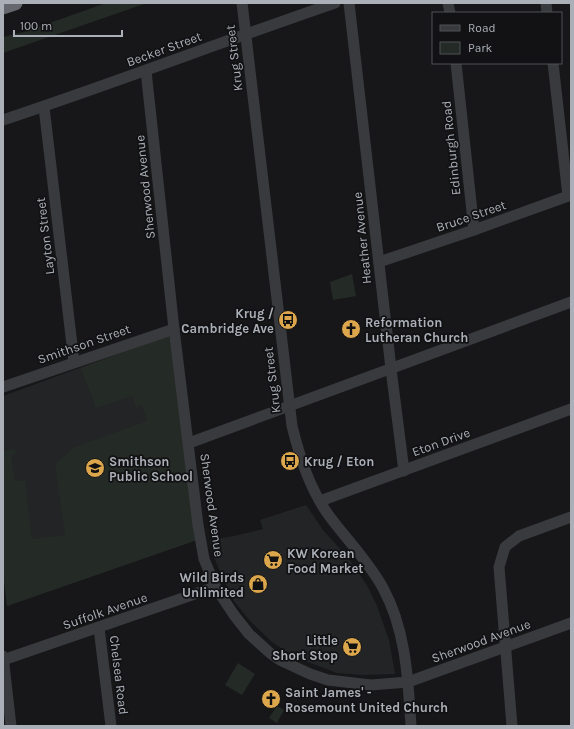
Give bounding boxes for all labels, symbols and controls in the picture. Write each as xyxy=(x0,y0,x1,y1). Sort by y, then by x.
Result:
scale bar xyxy=(14,12,122,38)
legend xyxy=(432,12,562,64)
text: 100 m xyxy=(20,19,52,33)
text: Road xyxy=(468,21,496,35)
street label: Krug Street xyxy=(222,24,246,92)
street label: Becker Street xyxy=(124,28,204,70)
text: Park xyxy=(468,41,493,55)
street label: Edinburgh Road xyxy=(439,100,463,196)
street label: Sherwood Avenue xyxy=(132,134,158,240)
street label: Heather Avenue xyxy=(350,191,374,285)
street label: Layton Street xyxy=(33,196,57,276)
street label: Bruce Street xyxy=(434,197,508,235)
place label: Krug / Cambridge Ave xyxy=(181,306,274,336)
bus stop icon: Krug / Cambridge Ave xyxy=(277,309,299,331)
place label: Reformation Lutheran Church xyxy=(365,315,468,345)
church icon: Reformation Lutheran Church xyxy=(340,318,362,340)
street label: Smithson Street xyxy=(36,321,132,367)
street label: Krug Street xyxy=(260,346,284,414)
street label: Eton Drive xyxy=(410,424,472,459)
bus stop icon: Krug / Eton xyxy=(279,450,301,472)
street label: Sherwood Avenue xyxy=(197,452,227,558)
place label: Smithson Public School xyxy=(109,454,193,484)
place label: Krug / Eton xyxy=(304,454,374,469)
school or university icon: Smithson Public School xyxy=(84,457,106,479)
place label: KW Korean Food Market xyxy=(287,546,363,576)
supermarket icon: KW Korean Food Market xyxy=(262,549,284,571)
place label: Wild Birds Unlimited xyxy=(180,570,244,600)
shop icon: Wild Birds Unlimited xyxy=(247,573,269,595)
street label: Suffolk Avenue xyxy=(61,589,150,633)
street label: Sherwood Avenue xyxy=(429,616,533,666)
place label: Little Short Stop xyxy=(272,633,338,663)
street label: Chelsea Road xyxy=(107,634,131,716)
supermarket icon: Little Short Stop xyxy=(341,636,363,658)
place label: Saint James' - Rosemount United Church xyxy=(285,685,448,715)
church icon: Saint James' - Rosemount United Church xyxy=(260,688,282,710)

